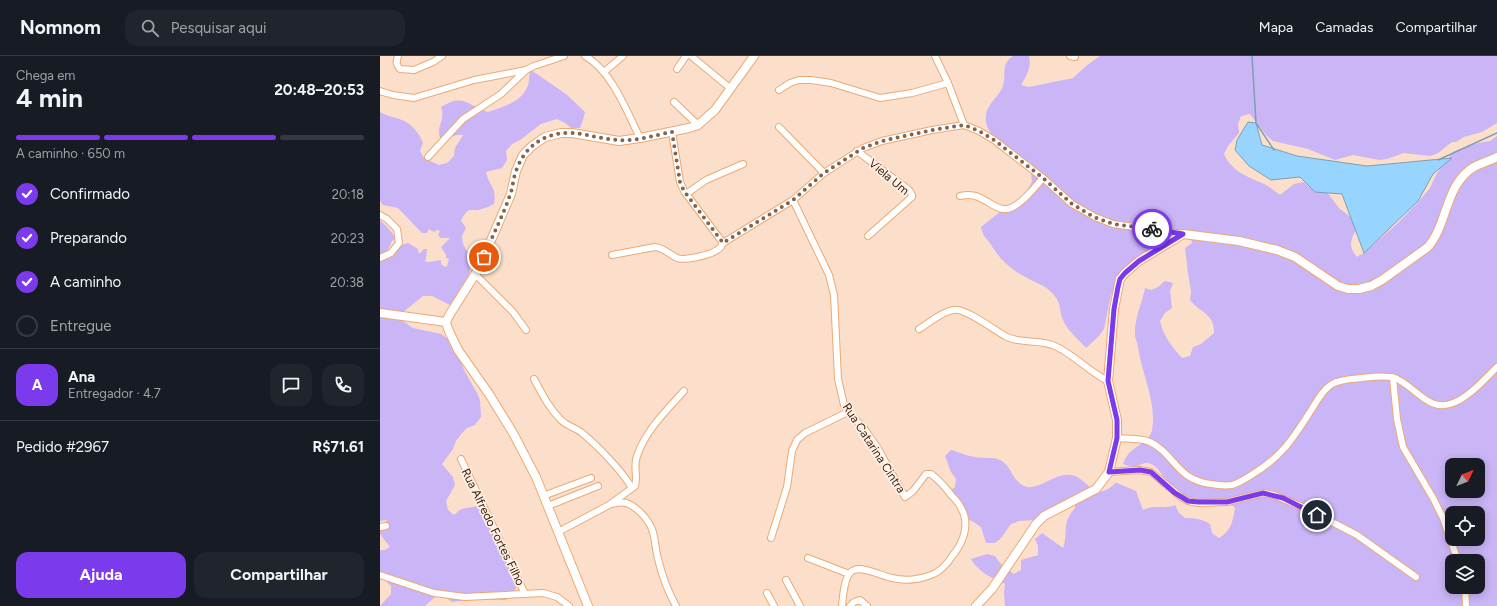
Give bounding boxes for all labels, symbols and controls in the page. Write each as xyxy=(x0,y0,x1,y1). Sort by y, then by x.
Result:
search box xyxy=(125,10,405,46)
text: Nomnom xyxy=(20,16,101,39)
icon: search xyxy=(139,17,161,39)
text: Pesquisar aqui xyxy=(171,19,267,37)
text: Mapa xyxy=(1259,19,1293,36)
text: Camadas xyxy=(1315,19,1373,36)
text: Compartilhar xyxy=(1395,19,1477,36)
text: Chega em xyxy=(16,68,75,83)
text: 20:48–20:53 xyxy=(274,81,364,99)
text: 4 min xyxy=(16,82,83,114)
text: A caminho · 650 m xyxy=(16,146,125,161)
street label: Viela Um xyxy=(866,156,912,198)
icon: check xyxy=(16,183,38,205)
text: Confirmado xyxy=(50,185,130,203)
text: 20:18 xyxy=(332,187,364,202)
courier xyxy=(1132,209,1172,249)
icon: bike xyxy=(1141,218,1163,240)
icon: check xyxy=(16,227,38,249)
text: Preparando xyxy=(50,229,127,247)
text: 20:23 xyxy=(331,231,364,246)
pin xyxy=(467,240,501,274)
icon: bag xyxy=(473,246,495,268)
icon: check xyxy=(16,271,38,293)
text: A caminho xyxy=(50,273,121,291)
text: 20:38 xyxy=(330,275,364,290)
text: Entregue xyxy=(50,317,112,335)
button: chat xyxy=(270,364,312,406)
button: phone xyxy=(322,364,364,406)
text: Ana xyxy=(68,368,95,386)
text: A xyxy=(32,376,42,394)
text: Entregador · 4.7 xyxy=(68,386,161,401)
street label: Rua Catarina Cintra xyxy=(840,401,908,495)
text: Pedido #2967 xyxy=(16,438,109,456)
text: R$71.61 xyxy=(313,438,364,456)
north arrow xyxy=(1445,458,1485,498)
map controls xyxy=(1445,458,1485,594)
street label: Rua Alfredo Fortes Filho xyxy=(458,466,528,588)
pin xyxy=(1300,498,1334,532)
icon: home xyxy=(1306,504,1328,526)
button: locate xyxy=(1445,506,1485,546)
button: Ajuda xyxy=(16,552,186,598)
button: Compartilhar xyxy=(194,552,364,598)
button: layers xyxy=(1445,554,1485,594)

